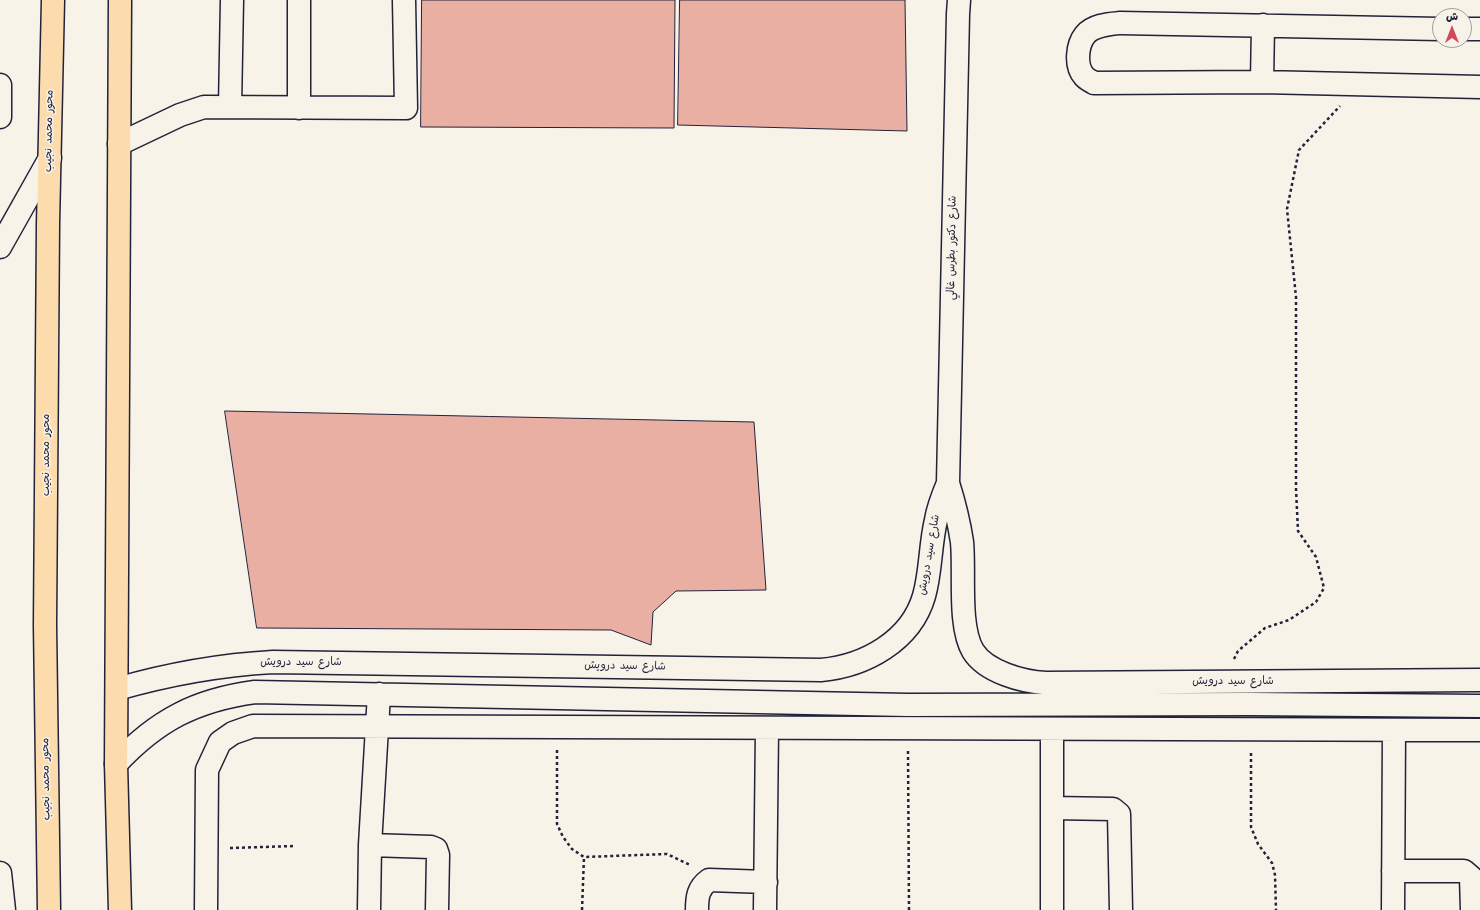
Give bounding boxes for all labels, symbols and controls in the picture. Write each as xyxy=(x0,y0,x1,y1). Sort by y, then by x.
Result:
north arrow xyxy=(1432,8,1472,48)
text: ش xyxy=(1446,8,1458,26)
street label: محور محمد نجيب xyxy=(43,90,57,172)
street label: شارع دكتور بطرس غالي xyxy=(945,196,961,300)
street label: محور محمد نجيب xyxy=(40,414,54,496)
street label: شارع سيد درويش xyxy=(916,514,944,596)
street label: شارع سيد درويش xyxy=(260,656,342,670)
street label: شارع سيد درويش xyxy=(584,660,666,674)
street label: شارع سيد درويش xyxy=(1192,675,1274,689)
street label: محور محمد نجيب xyxy=(40,738,54,820)

